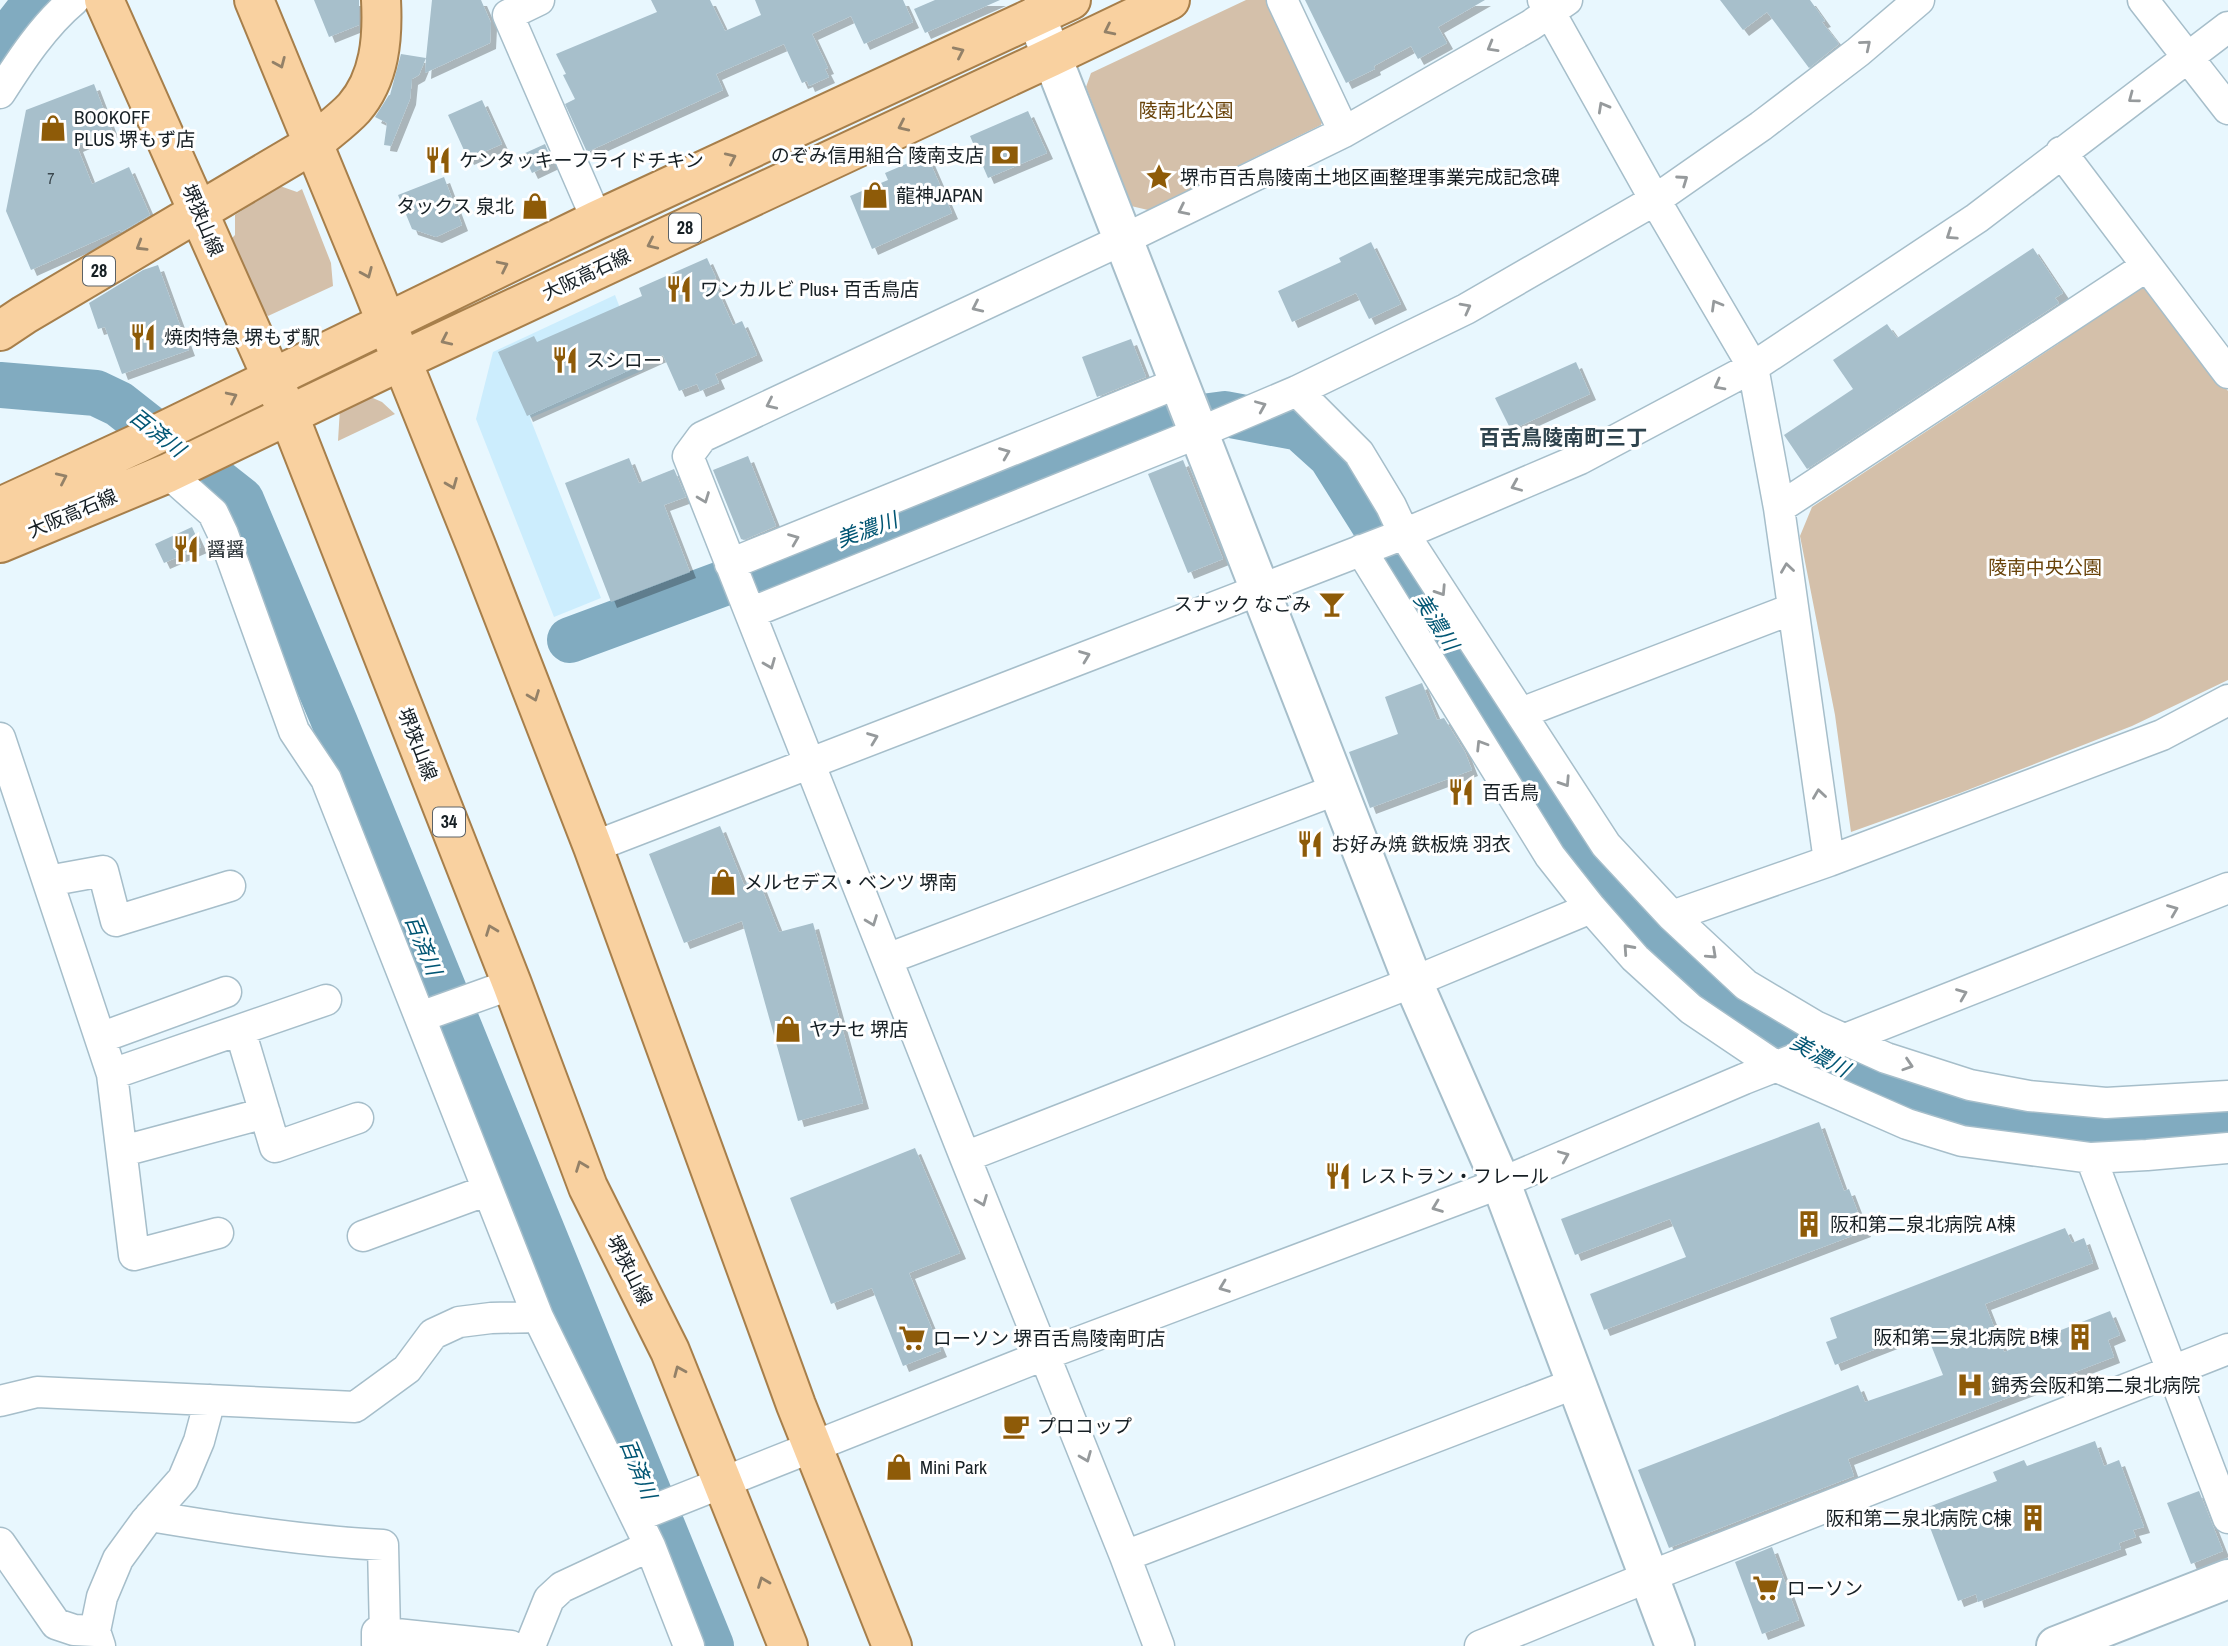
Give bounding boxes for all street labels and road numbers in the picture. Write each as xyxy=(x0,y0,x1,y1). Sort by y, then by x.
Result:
street label: 堺狭山線 xyxy=(176,180,230,260)
road number: 28 xyxy=(669,213,701,242)
street label: 大阪高石線 xyxy=(537,242,635,306)
road number: 28 xyxy=(83,256,115,286)
street label: 大阪高石線 xyxy=(23,482,121,544)
street label: 堺狭山線 xyxy=(392,704,444,784)
road number: 34 xyxy=(433,808,465,836)
street label: 堺狭山線 xyxy=(601,1230,659,1310)

